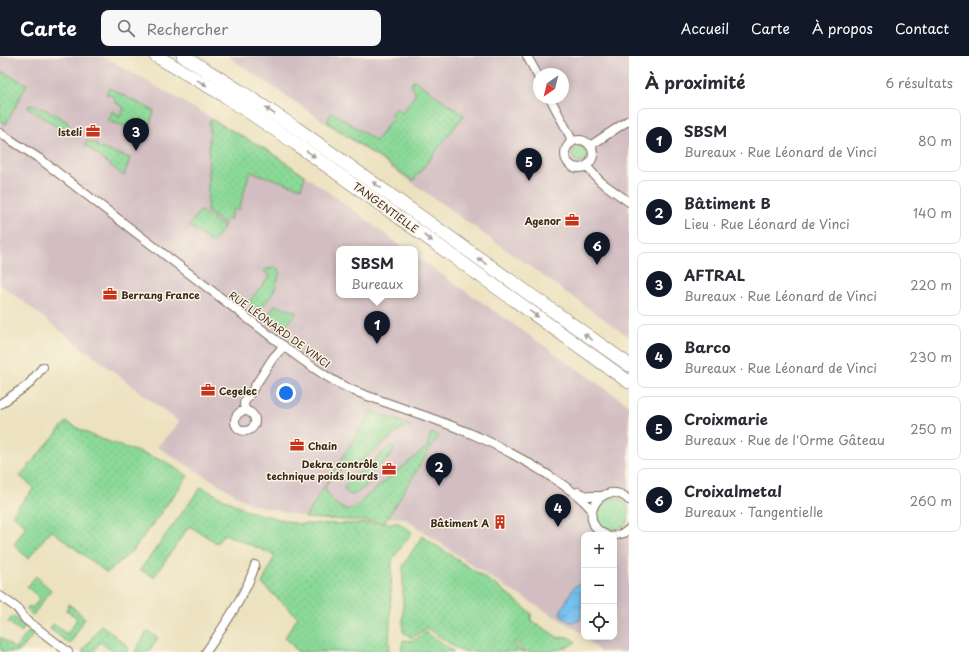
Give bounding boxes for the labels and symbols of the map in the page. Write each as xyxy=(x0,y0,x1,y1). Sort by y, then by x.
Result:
north arrow xyxy=(533,68,569,104)
one-way arrow xyxy=(196,79,208,86)
one-way arrow xyxy=(265,107,275,115)
pin: 3 xyxy=(123,118,149,151)
office icon: Isteli xyxy=(85,123,101,139)
place label: Isteli xyxy=(58,124,82,139)
pin: 5 xyxy=(516,148,542,181)
one-way arrow xyxy=(306,150,316,158)
street label: TANGENTIELLE xyxy=(350,178,422,236)
one-way arrow xyxy=(372,181,382,189)
office icon: Agenor xyxy=(564,212,580,228)
place label: Agenor xyxy=(525,213,562,228)
pin: 6 xyxy=(584,232,610,265)
one-way arrow xyxy=(423,234,433,242)
one-way arrow xyxy=(477,257,488,265)
office icon: Berrang France xyxy=(102,286,118,302)
place label: Berrang France xyxy=(121,287,200,302)
street label: RUE LÉONARD DE VINCI xyxy=(226,287,334,371)
one-way arrow xyxy=(528,310,539,318)
pin: 1 xyxy=(364,311,390,344)
one-way arrow xyxy=(583,333,594,341)
office icon: Cegelec xyxy=(200,382,216,398)
place label: Cegelec xyxy=(219,383,258,398)
your location xyxy=(276,383,296,403)
office icon: Chain xyxy=(289,437,305,453)
place label: Chain xyxy=(308,438,337,453)
pin: 2 xyxy=(426,453,452,486)
place label: Dekra contrôle technique poids lourds xyxy=(267,456,378,483)
office icon: Dekra contrôle technique poids lourds xyxy=(381,461,397,477)
pin: 4 xyxy=(545,494,571,527)
building icon: Bâtiment A xyxy=(492,514,508,530)
place label: Bâtiment A xyxy=(430,515,489,530)

